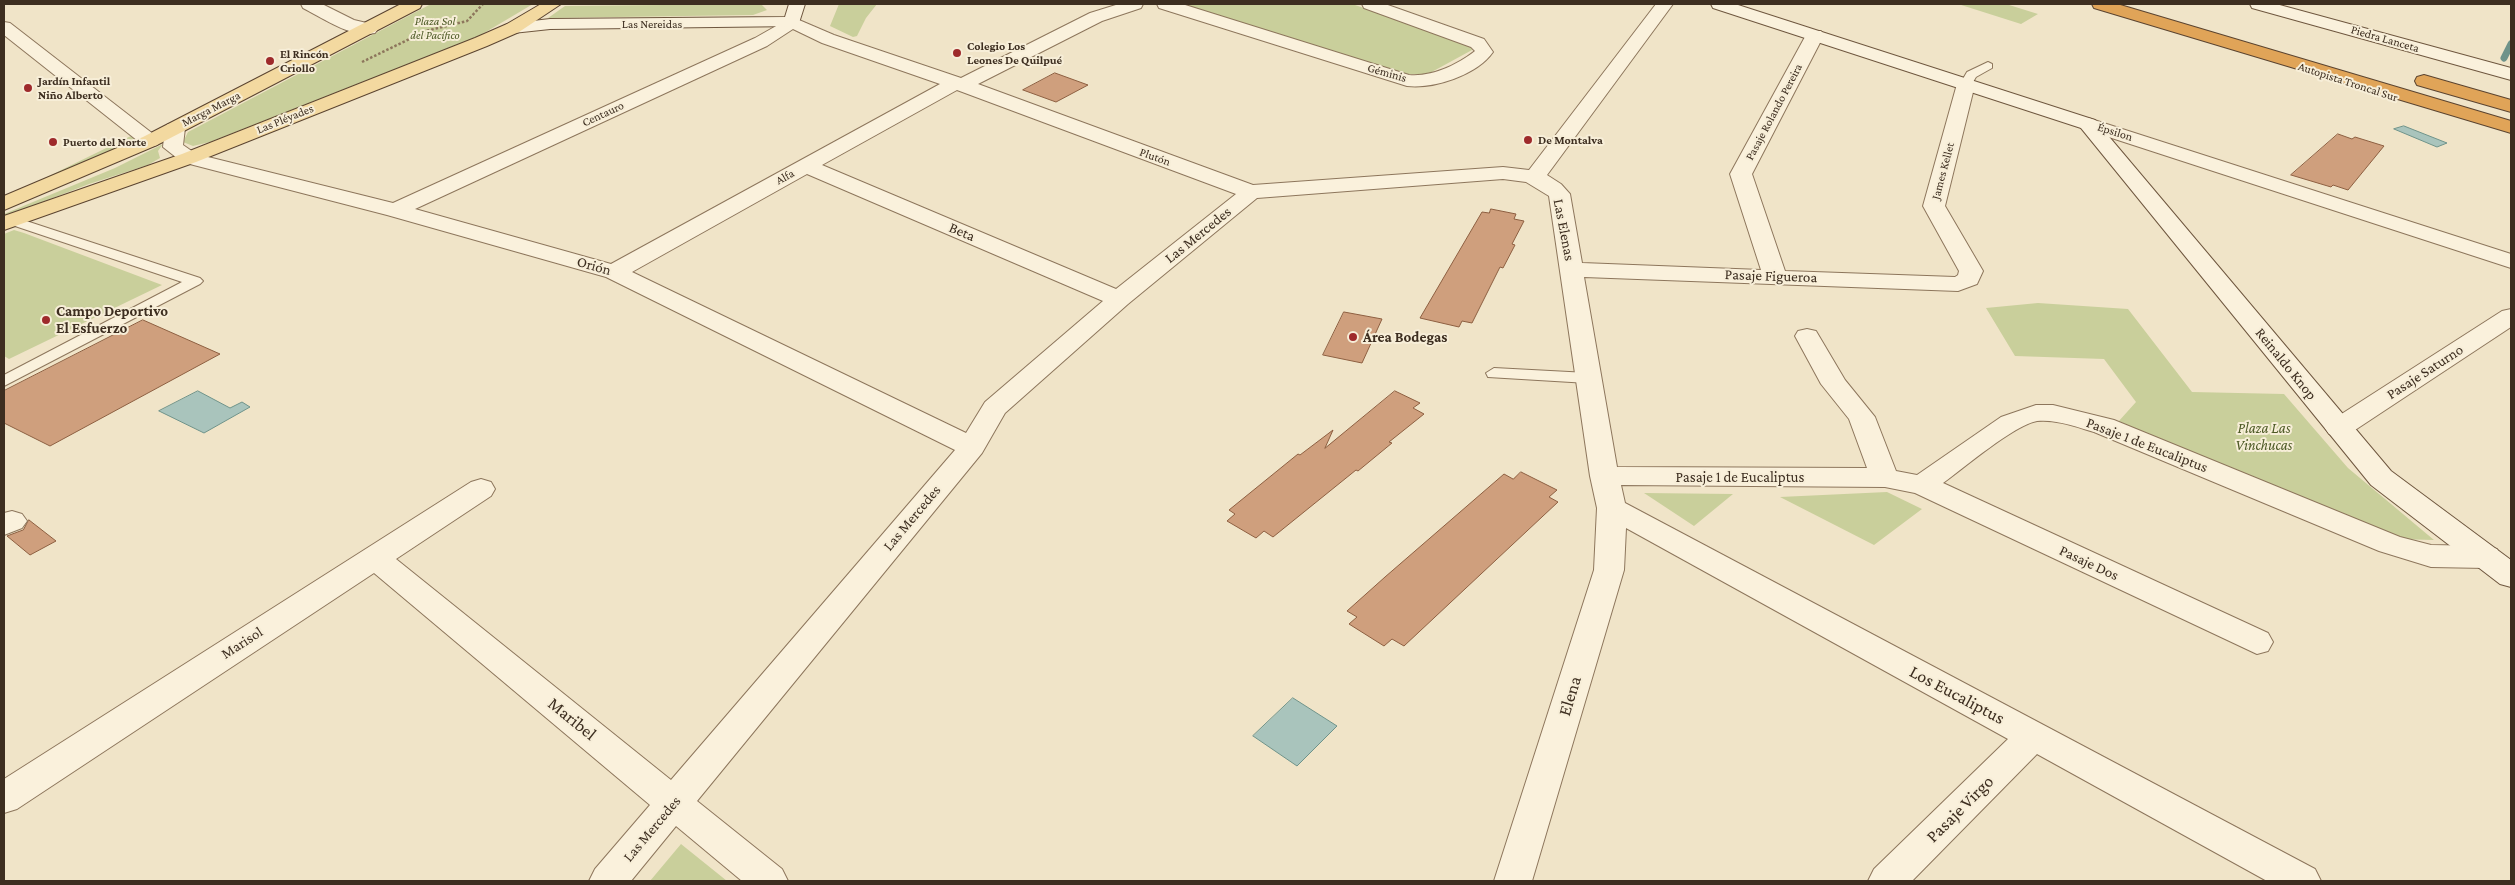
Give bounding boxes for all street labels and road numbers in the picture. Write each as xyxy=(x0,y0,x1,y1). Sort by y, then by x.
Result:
street label: Las Nereidas xyxy=(622,17,682,31)
street label: Piedra Lanceta xyxy=(2349,22,2421,56)
street label: Autopista Troncal Sur xyxy=(2296,59,2400,105)
street label: Géminis xyxy=(1366,61,1408,85)
street label: Pasaje Rolando Pereira xyxy=(1742,61,1806,163)
street label: Marga Marga xyxy=(179,88,243,130)
street label: Centauro xyxy=(580,98,626,130)
street label: Las Pléyades xyxy=(254,101,316,137)
street label: Épsilon xyxy=(2096,120,2134,144)
street label: James Kellet xyxy=(1928,141,1958,201)
street label: Plutón xyxy=(1138,145,1172,169)
street label: Alfa xyxy=(773,166,797,188)
street label: Las Elenas xyxy=(1549,198,1579,262)
street label: Las Mercedes xyxy=(1161,203,1235,267)
street label: Beta xyxy=(946,219,978,245)
street label: Orión xyxy=(575,253,613,279)
street label: Pasaje Figueroa xyxy=(1724,265,1818,287)
street label: Reinaldo Knop xyxy=(2251,324,2321,404)
street label: Pasaje Saturno xyxy=(2383,341,2467,403)
street label: Pasaje 1 de Eucaliptus xyxy=(2084,413,2210,477)
street label: Pasaje 1 de Eucaliptus xyxy=(1676,468,1804,486)
street label: Las Mercedes xyxy=(879,481,945,555)
street label: Pasaje Dos xyxy=(2056,541,2122,585)
street label: Marisol xyxy=(218,623,266,663)
street label: Los Eucaliptus xyxy=(1906,661,2008,729)
street label: Elena xyxy=(1554,674,1586,718)
street label: Maribel xyxy=(543,693,601,745)
street label: Pasaje Virgo xyxy=(1922,771,1998,847)
street label: Las Mercedes xyxy=(619,792,685,866)

